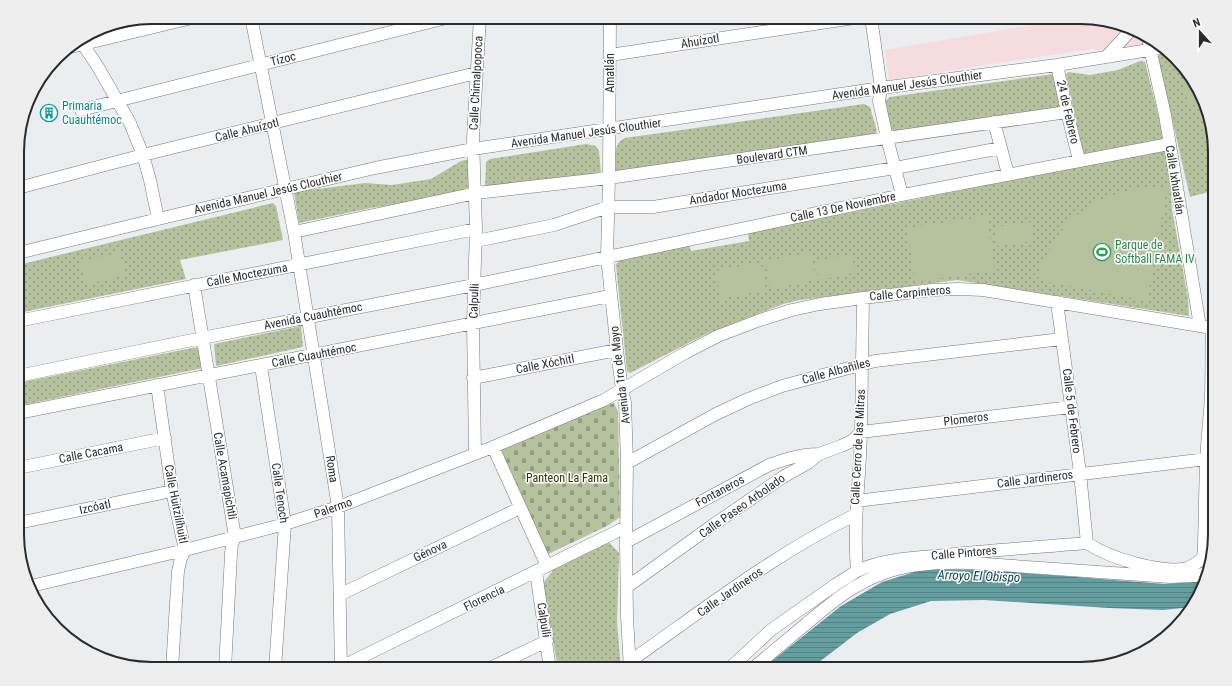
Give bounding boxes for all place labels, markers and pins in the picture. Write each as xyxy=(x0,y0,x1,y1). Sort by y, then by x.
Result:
place label: Primaria Cuauhtémoc xyxy=(62,99,122,127)
building icon: Primaria Cuauhtémoc xyxy=(39,103,59,123)
place label: Parque de Softball FAMA IV xyxy=(1115,238,1195,266)
sports icon: Parque de Softball FAMA IV xyxy=(1092,242,1112,262)

